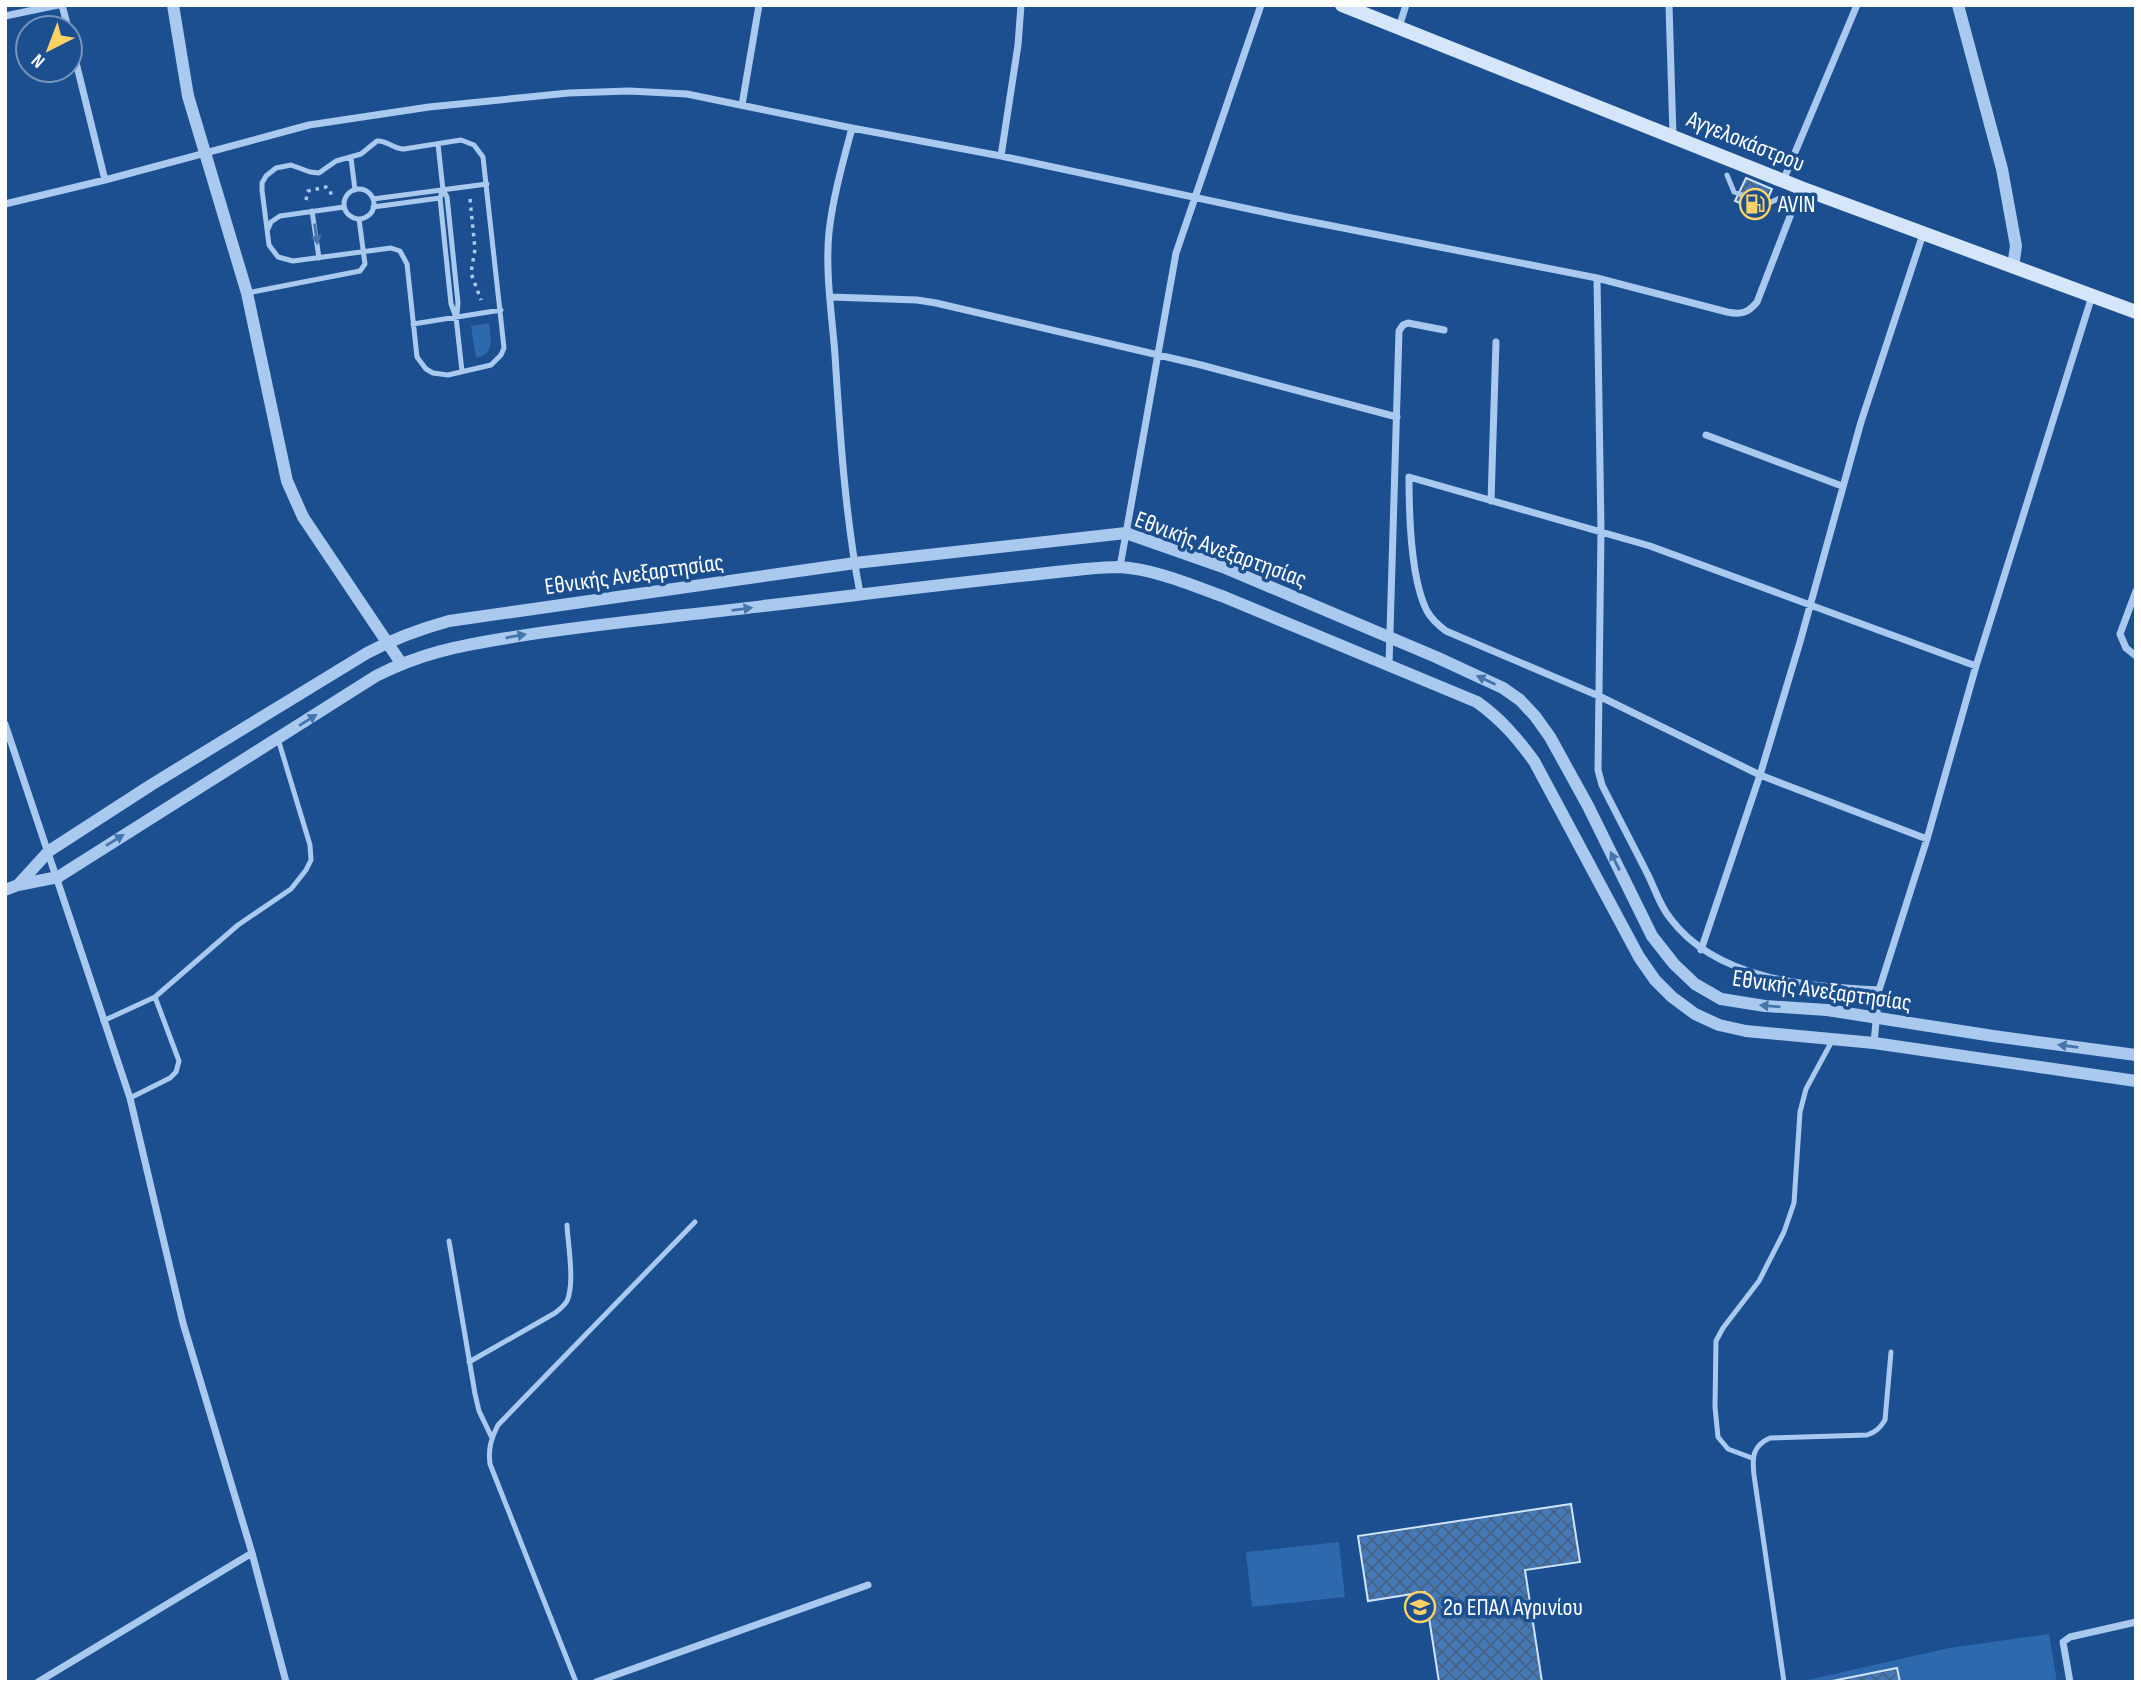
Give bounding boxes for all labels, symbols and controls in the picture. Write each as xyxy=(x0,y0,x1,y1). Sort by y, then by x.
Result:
north arrow xyxy=(14,14,84,84)
text: N xyxy=(27,49,50,72)
street label: Αγγελοκάστρου xyxy=(1682,104,1809,178)
fuel station icon: AVIN xyxy=(1738,187,1772,221)
place label: AVIN xyxy=(1777,190,1815,219)
one-way arrow xyxy=(310,224,321,246)
street label: Εθνικής Ανεξαρτησίας xyxy=(1131,505,1311,594)
street label: Εθνικής Ανεξαρτησίας xyxy=(543,548,726,601)
one-way arrow xyxy=(731,603,753,614)
one-way arrow xyxy=(505,631,527,642)
one-way arrow xyxy=(1476,674,1496,686)
one-way arrow xyxy=(298,714,318,727)
one-way arrow xyxy=(105,834,124,847)
one-way arrow xyxy=(1609,851,1620,871)
street label: Εθνικής Ανεξαρτησίας xyxy=(1730,964,1913,1017)
one-way arrow xyxy=(1759,1000,1781,1011)
one-way arrow xyxy=(2057,1040,2079,1051)
school or university icon: 2ο ΕΠΑΛ Αγρινίου xyxy=(1403,1590,1437,1624)
place label: 2ο ΕΠΑΛ Αγρινίου xyxy=(1443,1593,1583,1622)

